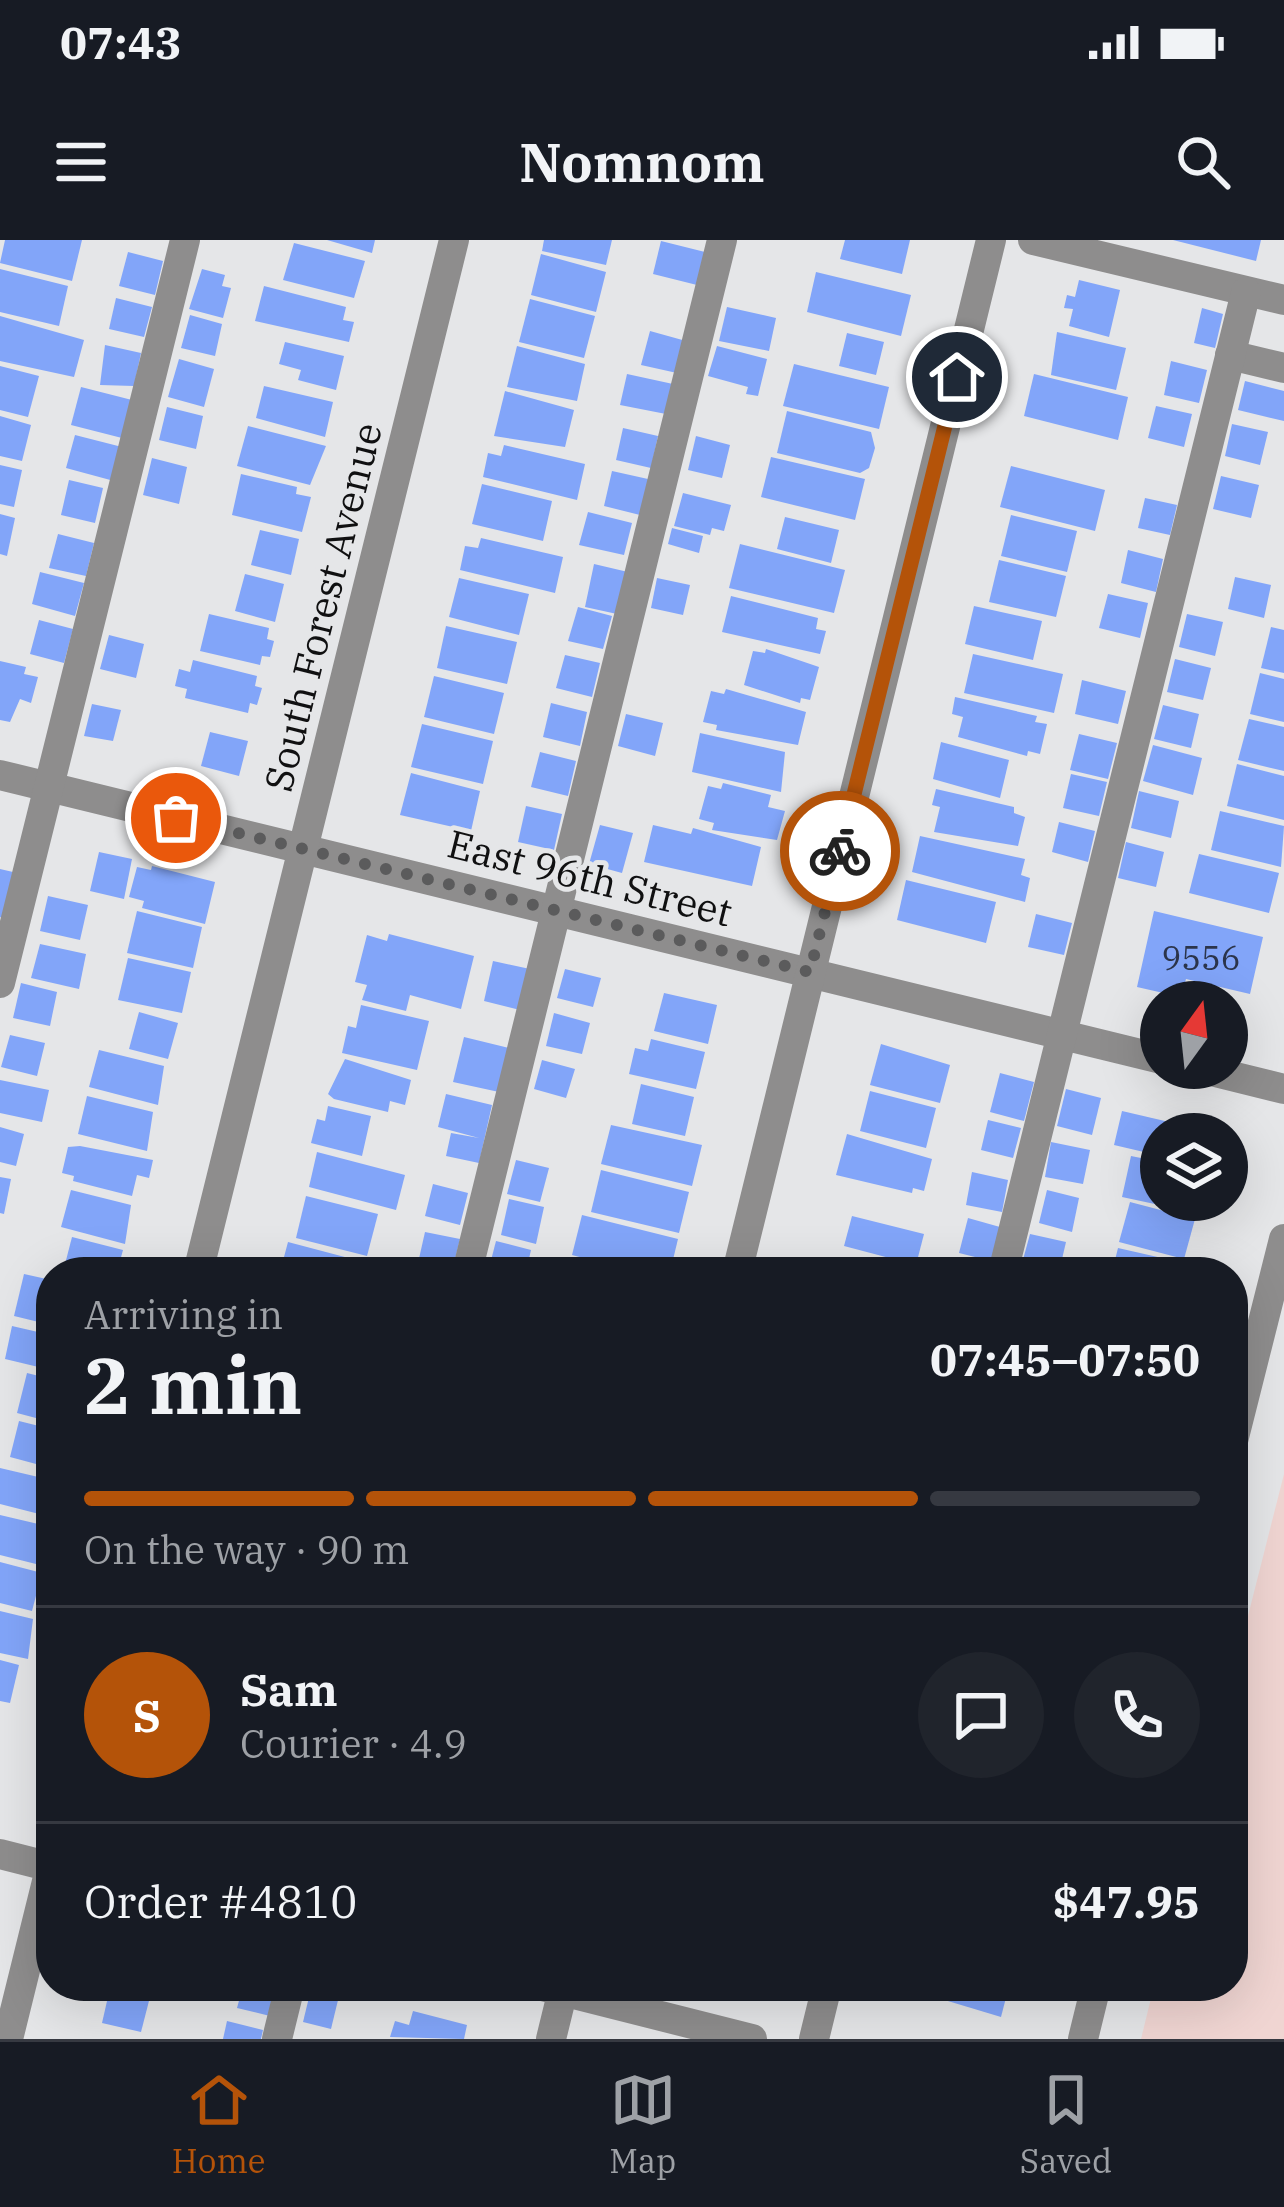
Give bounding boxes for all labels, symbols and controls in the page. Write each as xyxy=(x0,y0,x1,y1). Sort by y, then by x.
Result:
text: 07:43 xyxy=(60,13,182,71)
text: Nomnom xyxy=(519,127,765,197)
icon: menu xyxy=(48,129,114,195)
icon: search xyxy=(1170,129,1236,195)
pin xyxy=(906,326,1008,428)
icon: home xyxy=(924,344,990,410)
street label: South Forest Avenue xyxy=(252,417,393,796)
pin xyxy=(125,767,227,869)
icon: bag xyxy=(143,785,209,851)
courier xyxy=(780,791,900,911)
street label: East 96th Street xyxy=(443,818,738,938)
icon: bike xyxy=(807,818,873,884)
house number: 9556 xyxy=(1161,936,1241,979)
north arrow xyxy=(1140,981,1248,1089)
map controls xyxy=(1140,981,1248,1221)
button: layers xyxy=(1140,1113,1248,1221)
text: Arriving in xyxy=(84,1289,283,1340)
text: 07:45–07:50 xyxy=(930,1330,1200,1388)
text: 2 min xyxy=(84,1334,302,1435)
text: On the way · 90 m xyxy=(84,1524,409,1575)
button: chat xyxy=(918,1652,1044,1778)
button: phone xyxy=(1074,1652,1200,1778)
text: Sam xyxy=(240,1660,338,1718)
text: S xyxy=(133,1686,161,1744)
text: Courier · 4.9 xyxy=(240,1718,467,1769)
text: Order #4810 xyxy=(84,1872,357,1930)
text: $47.95 xyxy=(1053,1872,1200,1930)
tab: Home xyxy=(172,2067,266,2182)
tab: Map xyxy=(609,2067,676,2182)
tab: Saved xyxy=(1020,2067,1112,2182)

